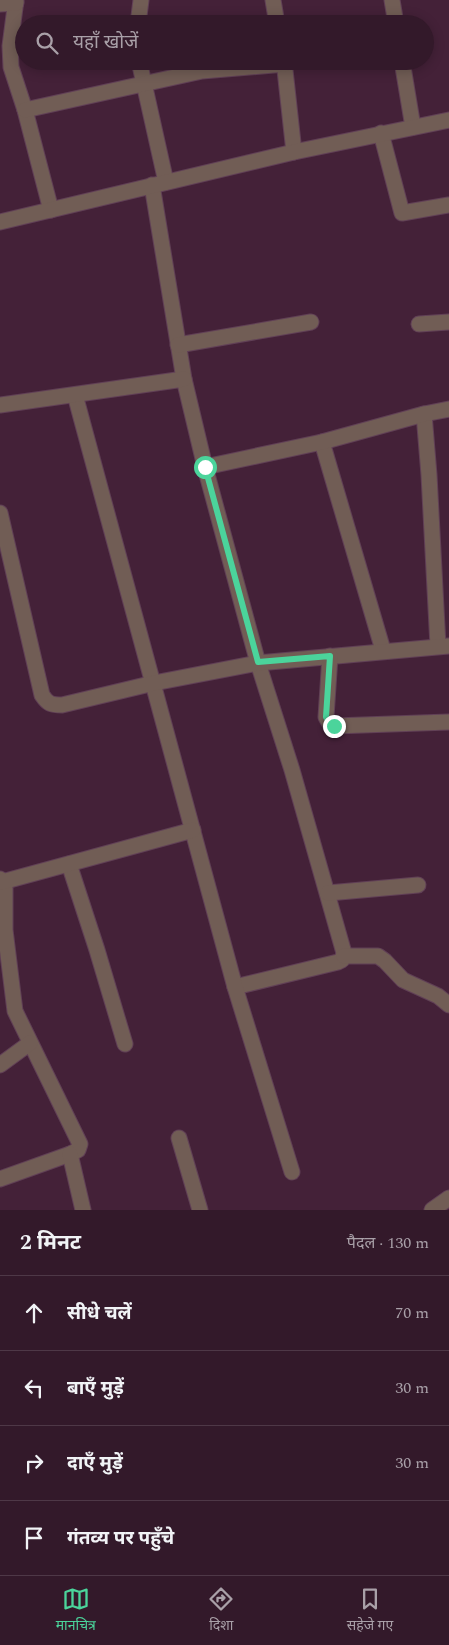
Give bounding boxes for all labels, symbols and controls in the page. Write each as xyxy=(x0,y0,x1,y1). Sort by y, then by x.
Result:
search box xyxy=(15,15,434,70)
text: यहाँ खोजें xyxy=(73,28,138,57)
icon: search xyxy=(33,29,61,57)
route start xyxy=(194,456,217,479)
route end xyxy=(323,715,346,738)
text: 2 मिनट xyxy=(20,1227,81,1259)
text: पैदल · 130 m xyxy=(347,1231,429,1255)
icon: ahead xyxy=(20,1299,48,1327)
text: सीधे चलें xyxy=(67,1299,132,1328)
text: 70 m xyxy=(395,1301,429,1325)
icon: left xyxy=(20,1374,48,1402)
text: बाएँ मुड़ें xyxy=(67,1374,124,1403)
text: 30 m xyxy=(395,1376,429,1400)
icon: right xyxy=(20,1449,48,1477)
text: दाएँ मुड़ें xyxy=(67,1449,123,1478)
text: 30 m xyxy=(395,1451,429,1475)
icon: arrive xyxy=(20,1524,48,1552)
text: गंतव्य पर पहुँचे xyxy=(67,1524,174,1553)
tab: मानचित्र xyxy=(56,1585,96,1636)
tab: दिशा xyxy=(207,1585,235,1636)
tab: सहेजे गए xyxy=(347,1585,393,1636)

